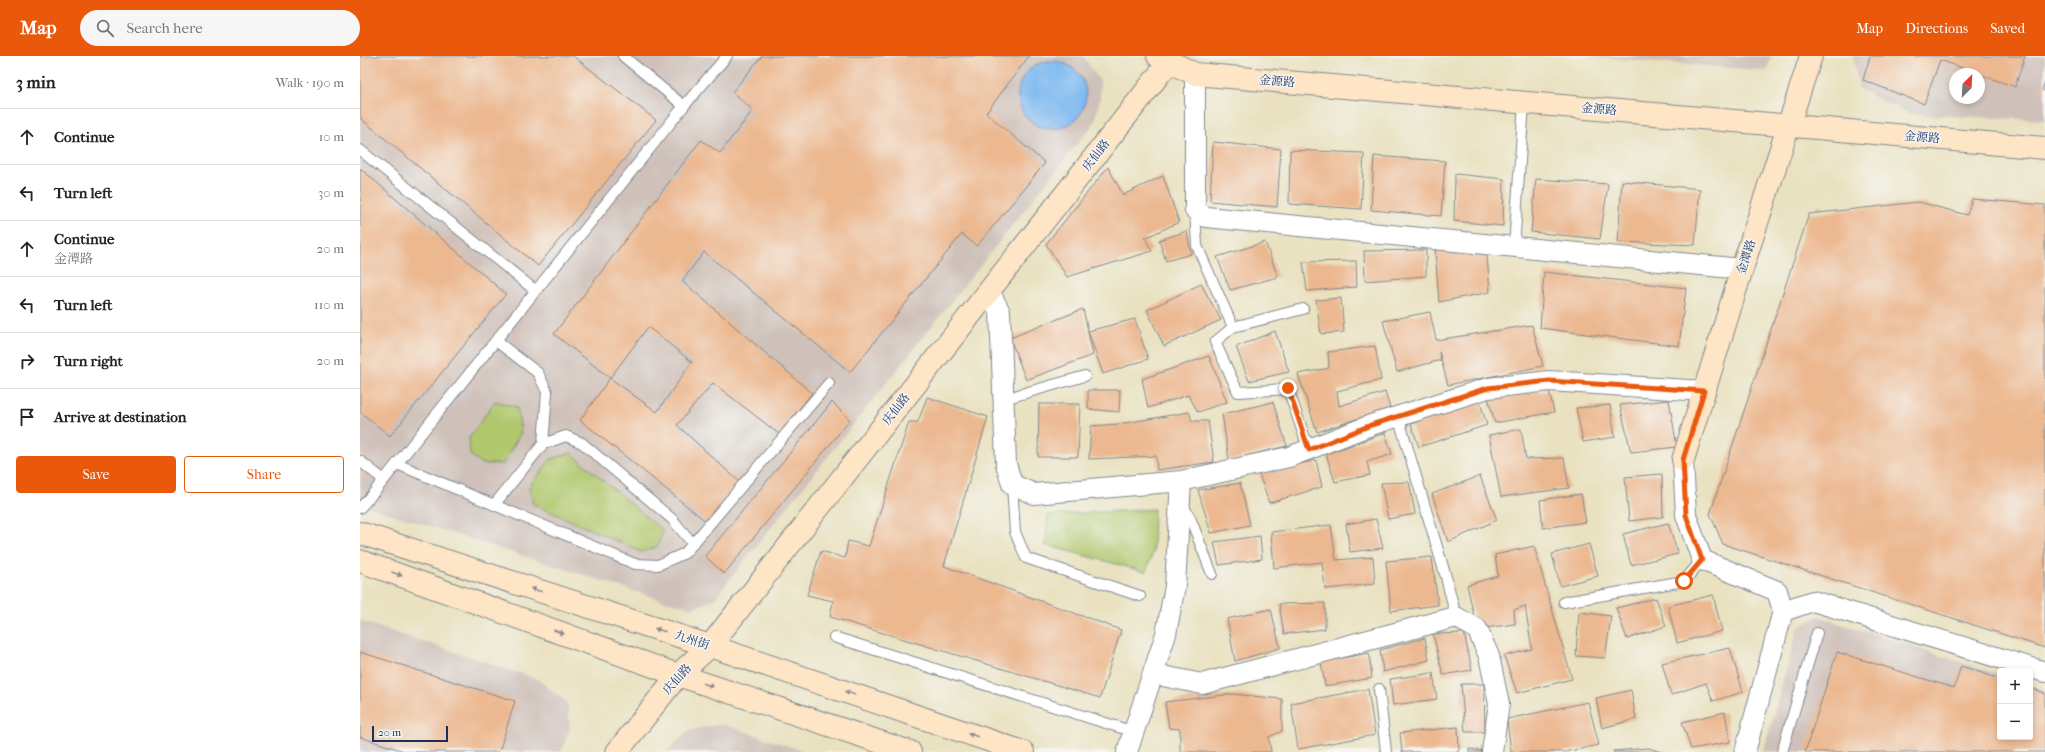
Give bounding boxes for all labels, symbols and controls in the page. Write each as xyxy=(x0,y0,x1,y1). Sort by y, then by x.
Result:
search box xyxy=(80,10,360,46)
text: Map xyxy=(20,17,56,39)
icon: search xyxy=(94,17,116,39)
text: Search here xyxy=(126,19,203,37)
text: Map xyxy=(1856,20,1883,37)
text: Directions xyxy=(1905,20,1968,37)
text: Saved xyxy=(1990,20,2025,37)
north arrow xyxy=(1949,68,1985,104)
text: 3 min xyxy=(16,72,56,92)
street label: 金源路 xyxy=(1258,72,1296,90)
text: Walk · 190 m xyxy=(275,75,344,90)
street label: 金源路 xyxy=(1580,100,1618,118)
icon: ahead xyxy=(16,126,38,148)
text: Continue xyxy=(54,128,114,146)
street label: 金源路 xyxy=(1903,128,1941,146)
text: 10 m xyxy=(319,129,344,144)
street label: 庆仙路 xyxy=(1079,137,1113,173)
icon: left xyxy=(16,182,38,204)
text: Turn left xyxy=(54,184,112,202)
text: 30 m xyxy=(318,185,344,200)
text: Continue xyxy=(54,230,114,248)
icon: ahead xyxy=(16,238,38,260)
street label: 金潭路 xyxy=(1734,238,1758,276)
text: 20 m xyxy=(317,241,344,256)
text: 金潭路 xyxy=(54,251,93,266)
icon: left xyxy=(16,294,38,316)
text: Turn left xyxy=(54,296,112,314)
text: 110 m xyxy=(314,297,344,312)
icon: right xyxy=(16,350,38,372)
text: Turn right xyxy=(54,352,123,370)
text: 20 m xyxy=(317,353,344,368)
route end xyxy=(1279,379,1297,397)
street label: 庆仙路 xyxy=(879,391,913,427)
icon: arrive xyxy=(16,406,38,428)
text: Arrive at destination xyxy=(54,408,186,426)
button: Save xyxy=(16,456,176,493)
button: Share xyxy=(184,456,344,493)
one-way arrow xyxy=(391,572,403,578)
route start xyxy=(1675,572,1693,590)
one-way arrow xyxy=(530,586,542,592)
one-way arrow xyxy=(654,626,666,632)
street label: 九州街 xyxy=(673,628,712,653)
one-way arrow xyxy=(553,630,565,636)
street label: 庆仙路 xyxy=(660,661,694,697)
map controls xyxy=(1997,668,2033,740)
button: + xyxy=(1997,668,2033,704)
one-way arrow xyxy=(702,682,714,688)
one-way arrow xyxy=(843,690,855,696)
button: − xyxy=(1997,704,2033,740)
scale bar xyxy=(372,724,448,743)
text: 20 m xyxy=(378,726,401,739)
one-way arrow xyxy=(966,732,978,738)

